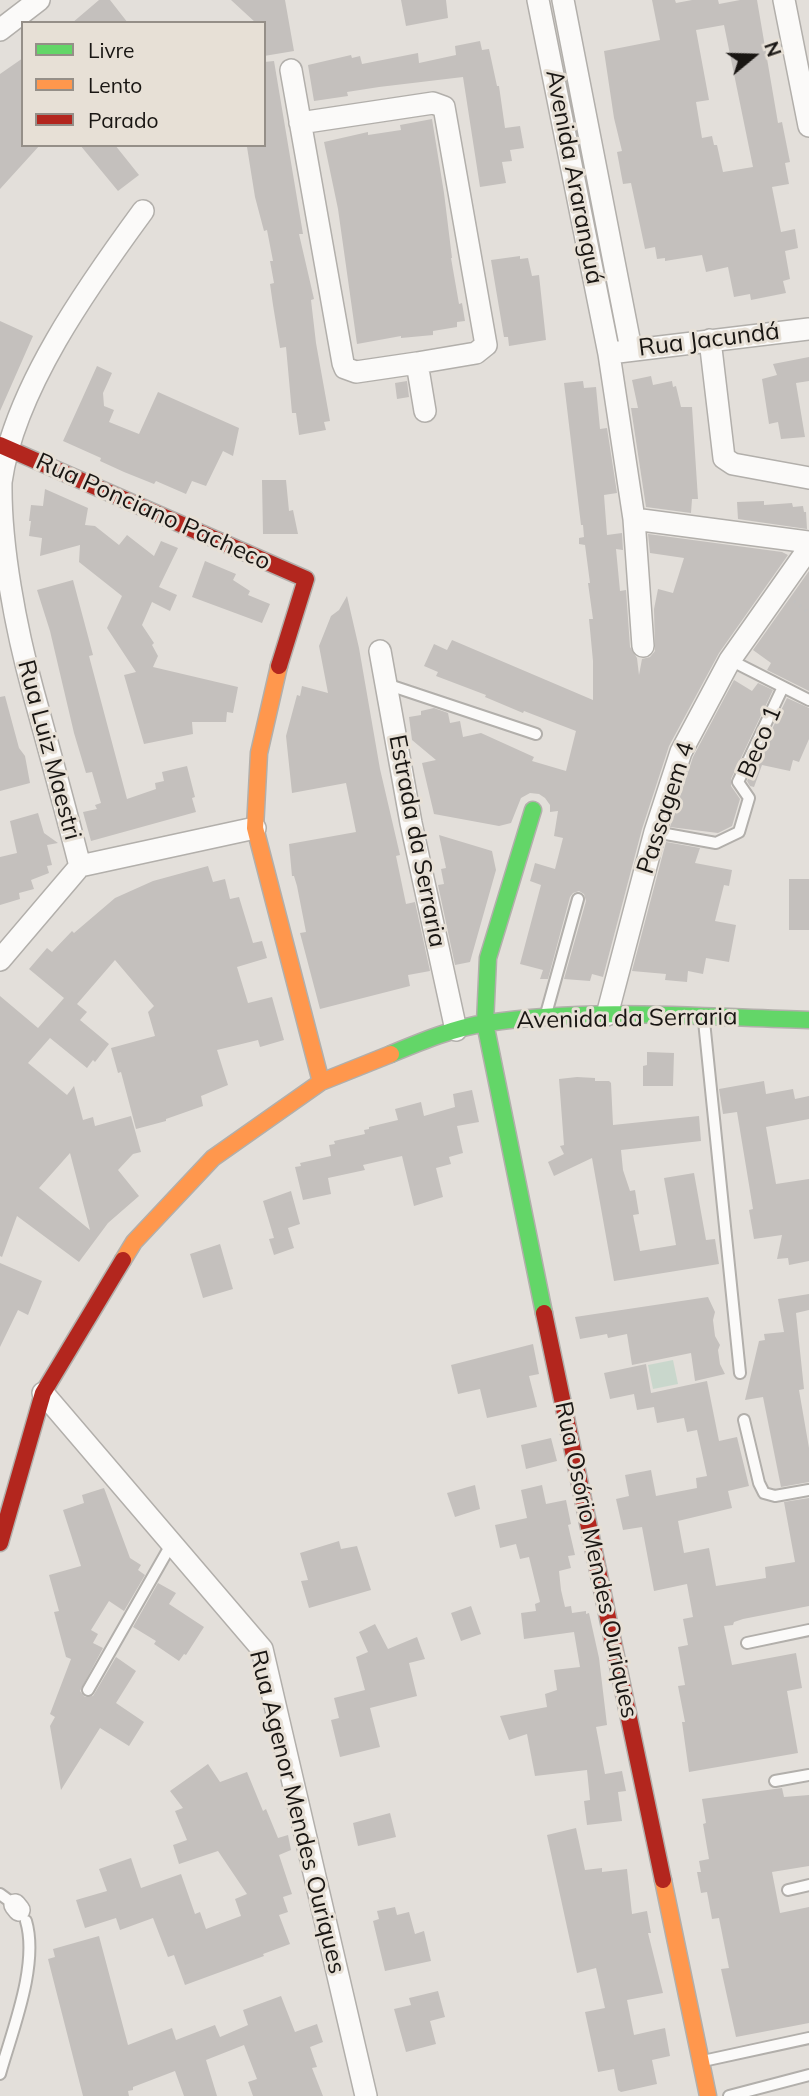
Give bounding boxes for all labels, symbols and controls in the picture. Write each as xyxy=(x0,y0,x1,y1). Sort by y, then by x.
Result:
legend xyxy=(21,21,266,147)
north arrow xyxy=(718,21,788,91)
text: Livre xyxy=(88,37,135,63)
text: N xyxy=(759,38,787,60)
street label: Avenida Araranguá xyxy=(539,67,609,287)
text: Lento xyxy=(88,72,142,98)
text: Parado xyxy=(88,107,158,133)
street label: Rua Jacundá xyxy=(637,317,781,363)
street label: Rua Ponciano Pacheco xyxy=(31,447,275,577)
street label: Rua Luiz Maestri xyxy=(11,657,87,843)
street label: Beco 1 xyxy=(732,702,788,782)
street label: Estrada da Serraria xyxy=(382,732,452,950)
street label: Passagem 4 xyxy=(631,738,701,878)
street label: Avenida da Serraria xyxy=(516,1003,738,1035)
street label: Rua Osório Mendes Ouriques xyxy=(548,1399,644,1721)
street label: Rua Agenor Mendes Ouriques xyxy=(243,1647,351,1977)

